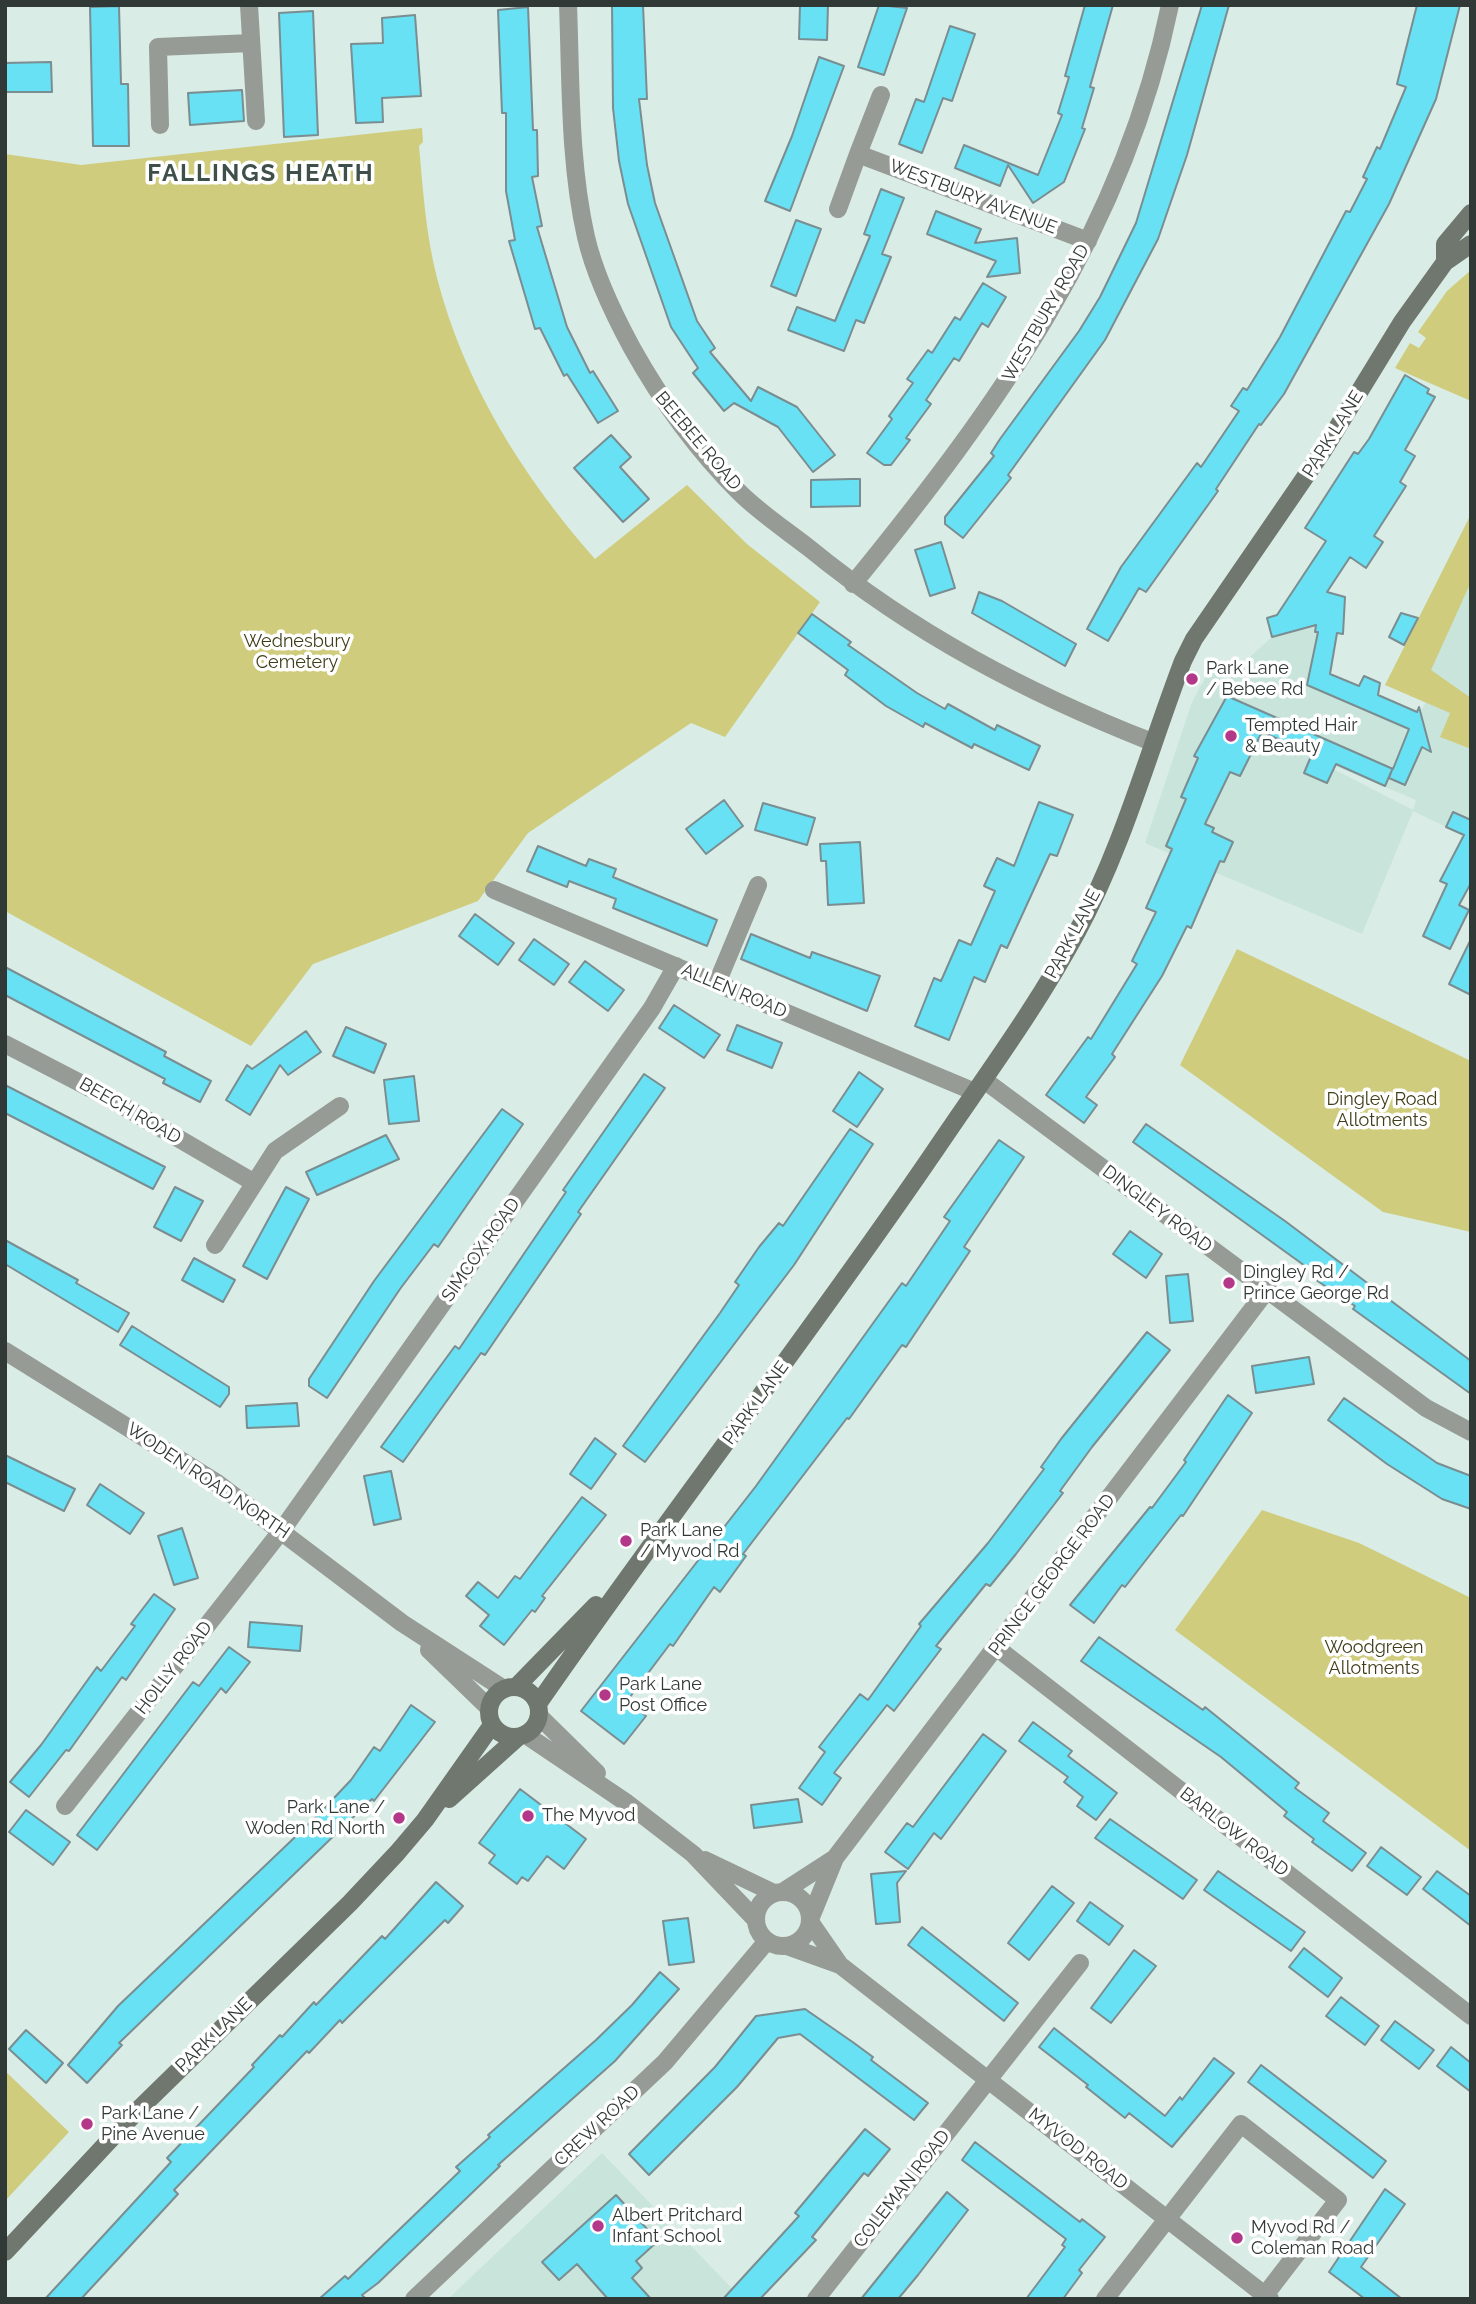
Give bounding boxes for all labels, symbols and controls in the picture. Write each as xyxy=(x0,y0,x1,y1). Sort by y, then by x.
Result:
street label: WESTBURY AVENUE xyxy=(886,155,1060,239)
district label: FALLINGS HEATH xyxy=(149,160,373,188)
street label: WESTBURY ROAD xyxy=(998,241,1094,385)
street label: BEEBEE ROAD xyxy=(650,387,746,495)
street label: PARK LANE xyxy=(1298,387,1368,481)
park label: Wednesbury Cemetery xyxy=(243,631,351,674)
place label: Park Lane / Bebee Rd xyxy=(1206,658,1304,700)
marker: Park Lane / Bebee Rd xyxy=(1184,671,1200,687)
place label: Tempted Hair & Beauty xyxy=(1245,715,1358,758)
marker: Tempted Hair & Beauty xyxy=(1223,728,1239,744)
street label: PARK LANE xyxy=(1040,886,1106,982)
street label: ALLEN ROAD xyxy=(678,959,790,1023)
street label: BEECH ROAD xyxy=(75,1073,185,1149)
park label: Dingley Road Allotments xyxy=(1326,1089,1438,1132)
street label: DINGLEY ROAD xyxy=(1098,1161,1216,1257)
street label: SIMCOX ROAD xyxy=(437,1194,525,1306)
place label: Dingley Rd / Prince George Rd xyxy=(1243,1262,1389,1304)
marker: Dingley Rd / Prince George Rd xyxy=(1221,1275,1237,1291)
street label: PARK LANE xyxy=(718,1357,794,1449)
street label: WODEN ROAD NORTH xyxy=(122,1418,294,1544)
street label: PRINCE GEORGE ROAD xyxy=(984,1490,1120,1660)
place label: Park Lane / Myvod Rd xyxy=(640,1520,739,1562)
marker: Park Lane / Myvod Rd xyxy=(618,1533,634,1549)
street label: HOLLY ROAD xyxy=(131,1617,217,1719)
park label: Woodgreen Allotments xyxy=(1324,1637,1424,1680)
place label: Park Lane Post Office xyxy=(619,1674,707,1716)
marker: Park Lane Post Office xyxy=(597,1687,613,1703)
street label: BARLOW ROAD xyxy=(1175,1783,1293,1881)
place label: Park Lane / Woden Rd North xyxy=(245,1797,385,1840)
place label: The Myvod xyxy=(542,1805,635,1827)
marker: The Myvod xyxy=(520,1808,536,1824)
marker: Park Lane / Woden Rd North xyxy=(391,1810,407,1826)
street label: PARK LANE xyxy=(171,1993,257,2077)
street label: CREW ROAD xyxy=(550,2081,644,2171)
place label: Park Lane / Pine Avenue xyxy=(101,2103,205,2146)
street label: MYVOD ROAD xyxy=(1024,2104,1132,2194)
marker: Park Lane / Pine Avenue xyxy=(79,2116,95,2132)
street label: COLEMAN ROAD xyxy=(849,2126,955,2252)
place label: Albert Pritchard Infant School xyxy=(612,2205,742,2248)
place label: Myvod Rd / Coleman Road xyxy=(1251,2217,1374,2260)
marker: Albert Pritchard Infant School xyxy=(590,2218,606,2234)
marker: Myvod Rd / Coleman Road xyxy=(1229,2230,1245,2246)

